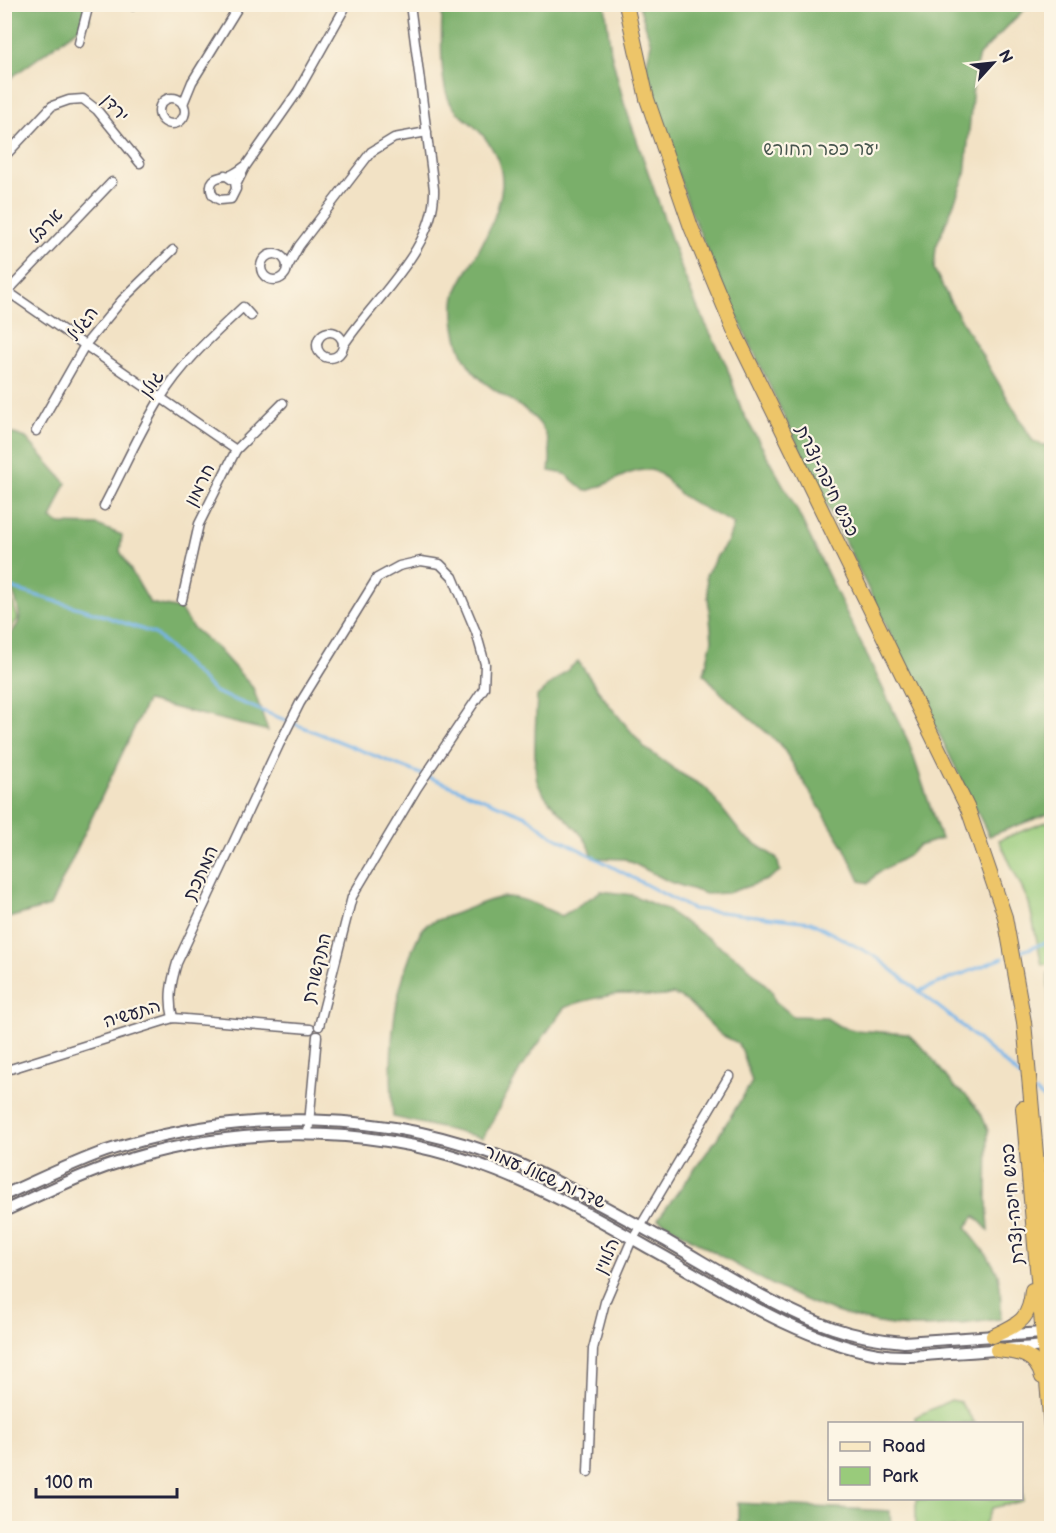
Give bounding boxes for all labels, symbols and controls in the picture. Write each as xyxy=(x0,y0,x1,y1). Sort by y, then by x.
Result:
north arrow xyxy=(963,33,1023,93)
text: N xyxy=(994,47,1016,67)
street label: ירדן xyxy=(97,90,133,126)
park label: יער כפר החורש xyxy=(763,139,879,160)
street label: ארבל xyxy=(25,204,67,248)
street label: הגליל xyxy=(63,303,103,345)
street label: גולן xyxy=(135,366,169,402)
street label: כביש חיפה-נצרת xyxy=(791,421,863,540)
street label: חרמון xyxy=(180,460,220,510)
street label: המתכת xyxy=(179,842,223,904)
street label: התקשורת xyxy=(298,931,336,1005)
street label: התעשיה xyxy=(101,995,163,1033)
street label: שדרות שאול עמור xyxy=(481,1141,609,1213)
street label: כביש חיפה-נצרת xyxy=(997,1143,1029,1266)
street label: הלווין xyxy=(590,1235,624,1277)
legend xyxy=(828,1422,1023,1500)
text: Road xyxy=(882,1436,926,1457)
scale bar xyxy=(36,1461,177,1499)
text: Park xyxy=(882,1466,918,1487)
text: 100 m xyxy=(45,1472,93,1493)

